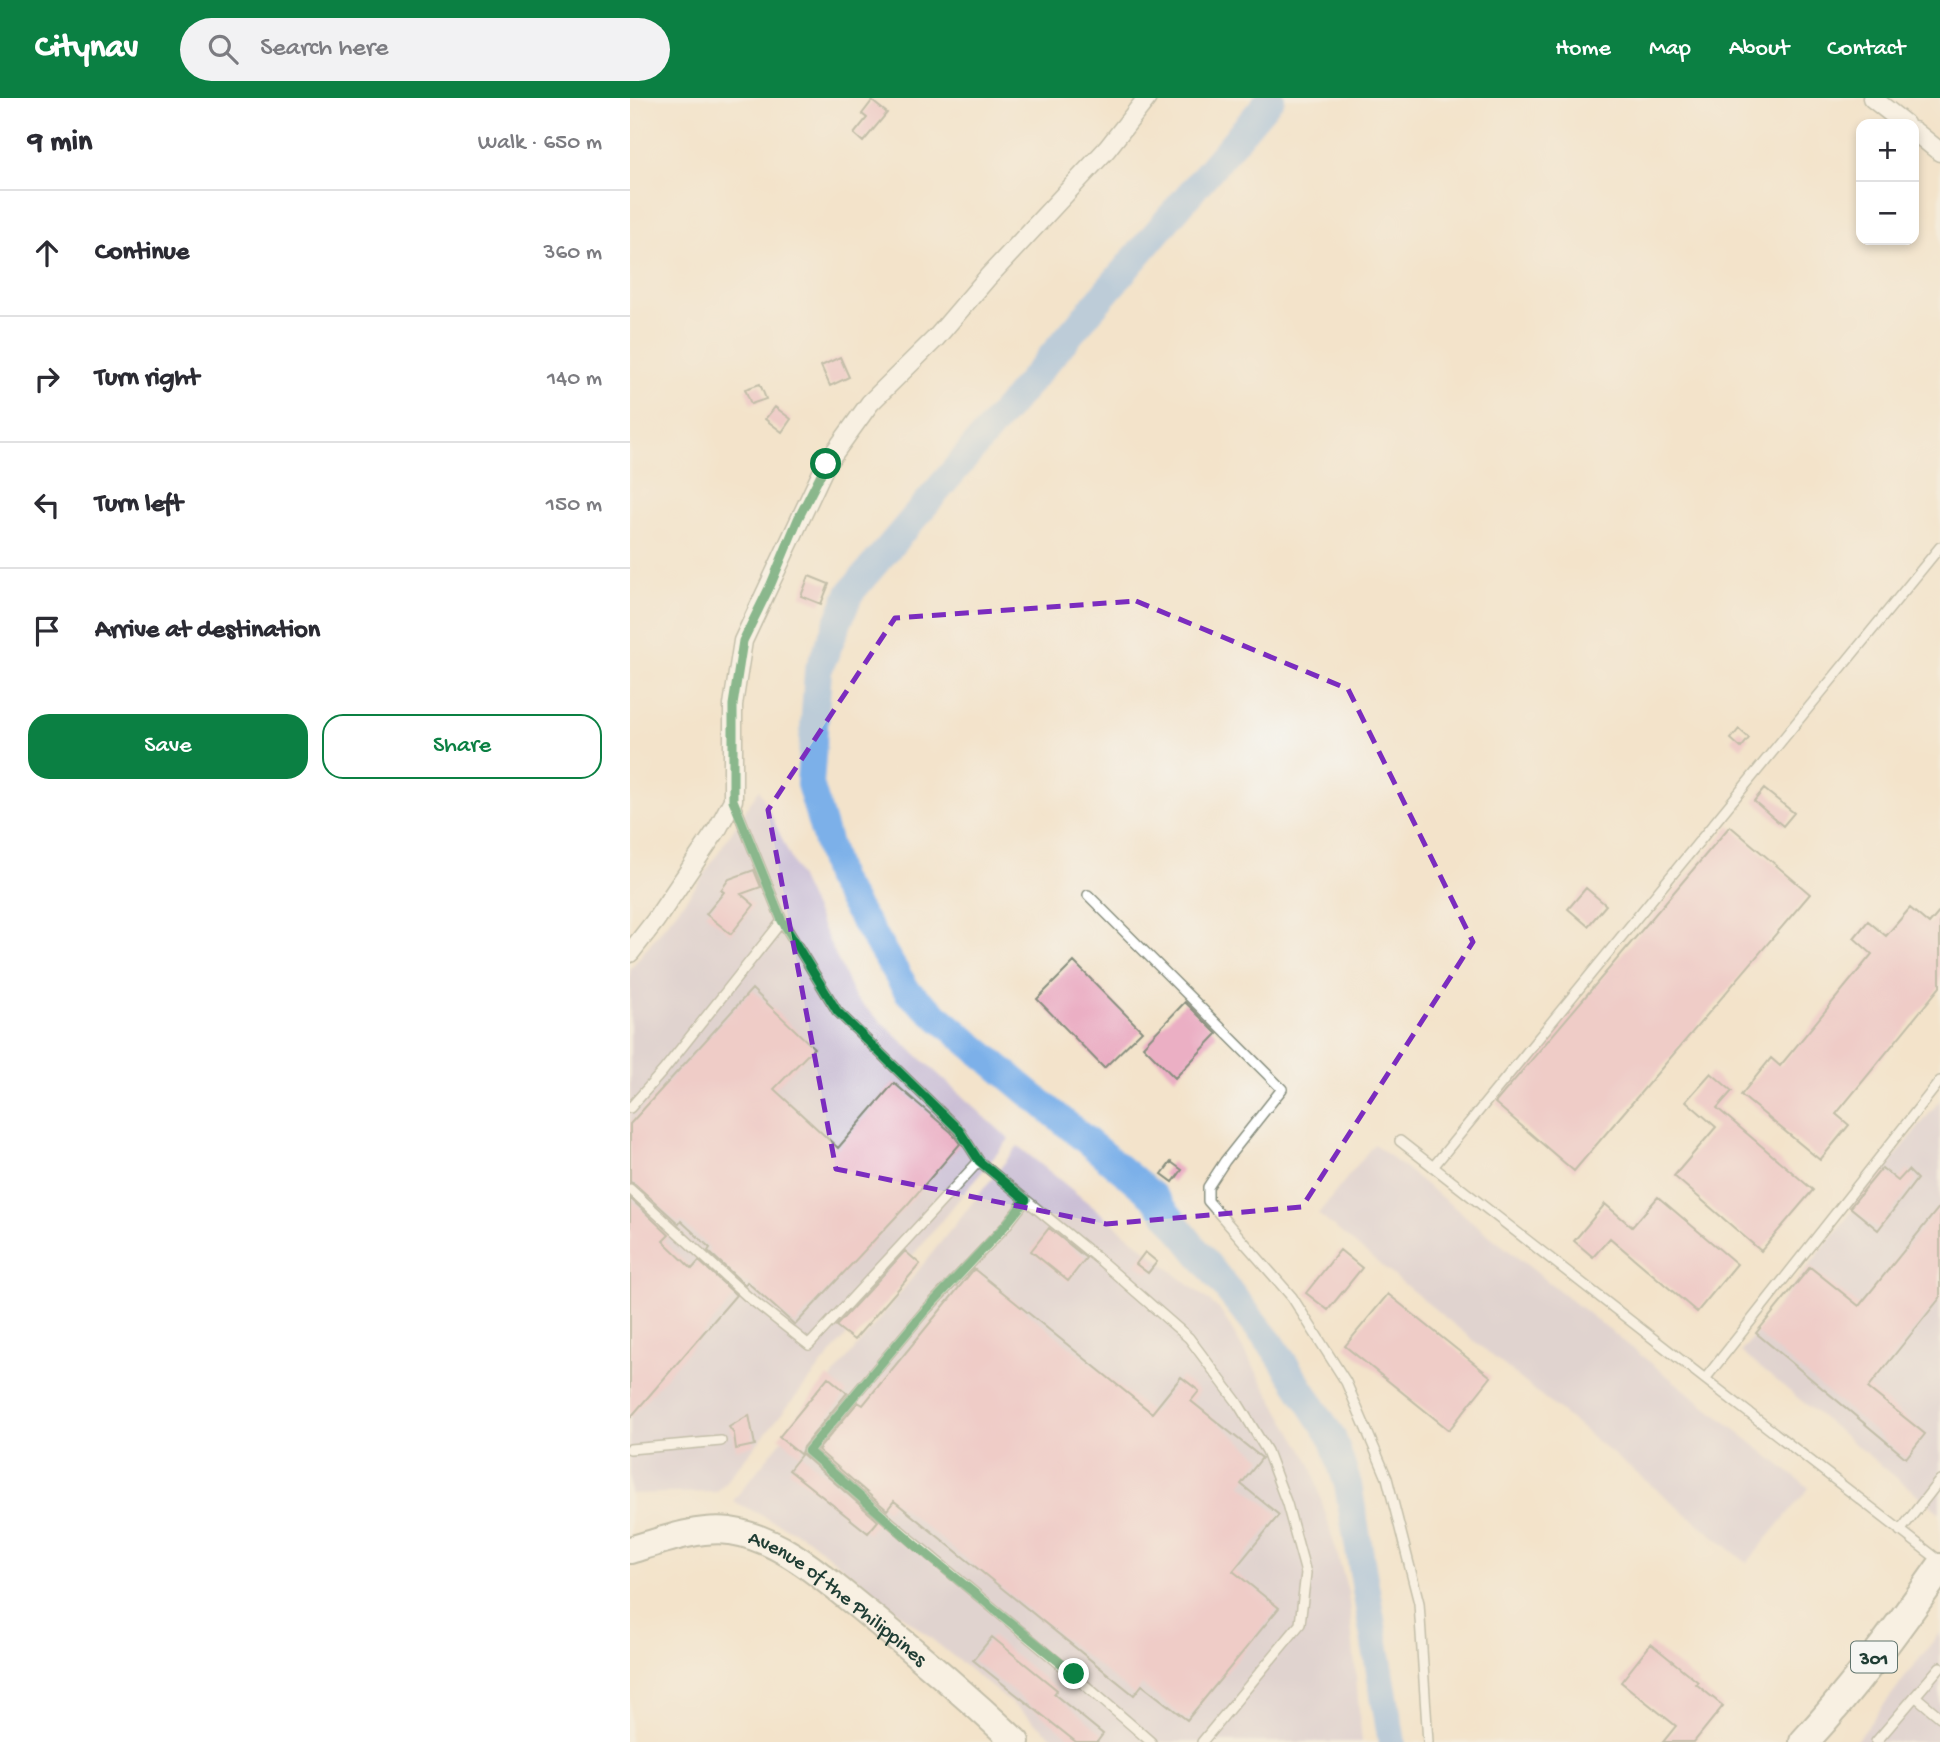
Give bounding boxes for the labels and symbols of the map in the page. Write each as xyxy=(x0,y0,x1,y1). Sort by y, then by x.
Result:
route start xyxy=(810,448,841,479)
street label: Avenue of the Philippines xyxy=(744,1527,932,1674)
road number: 301 xyxy=(1851,1642,1897,1672)
route end xyxy=(1058,1658,1089,1689)

